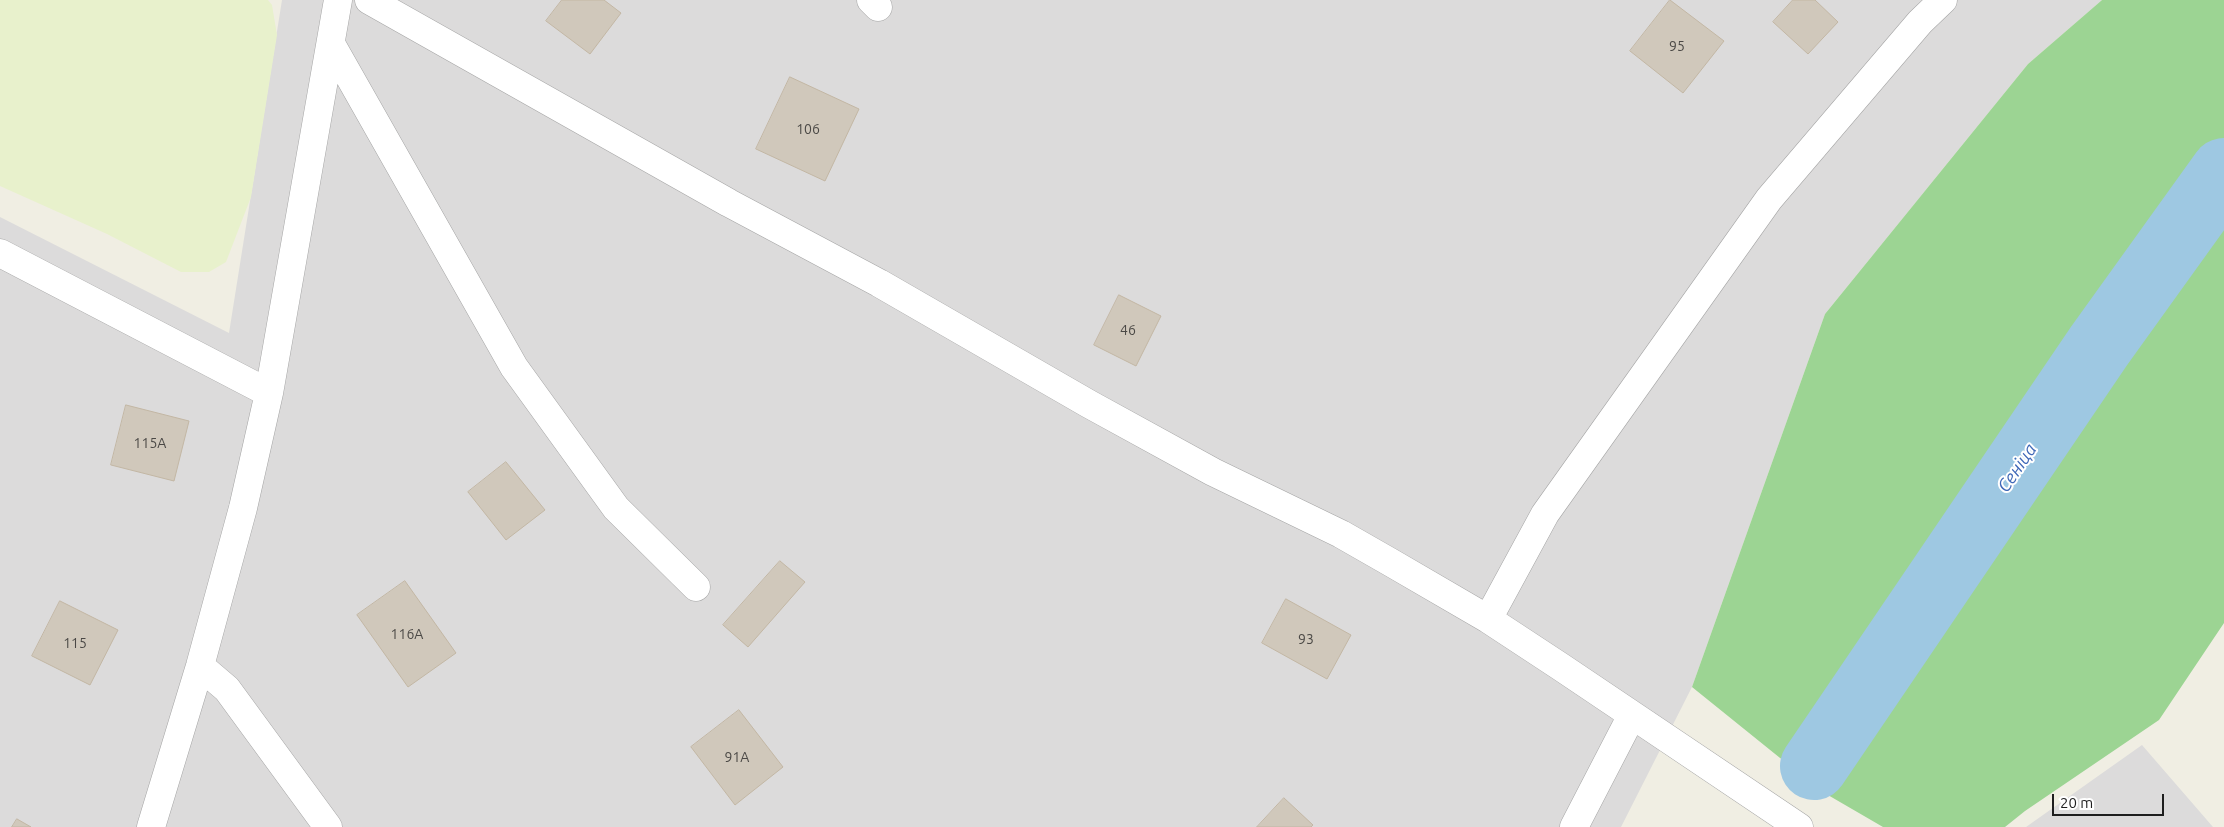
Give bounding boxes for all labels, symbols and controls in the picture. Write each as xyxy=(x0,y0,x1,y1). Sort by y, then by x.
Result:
house number: 95 xyxy=(1669,38,1685,54)
house number: 106 xyxy=(796,121,820,137)
house number: 46 xyxy=(1120,322,1136,338)
house number: 115А xyxy=(134,435,166,451)
water label: Сеніца xyxy=(1993,440,2041,496)
house number: 116А xyxy=(391,626,423,642)
house number: 93 xyxy=(1298,631,1314,647)
house number: 115 xyxy=(63,635,87,651)
house number: 91А xyxy=(725,749,749,765)
scale bar xyxy=(2054,784,2166,816)
text: 20 m xyxy=(2060,794,2093,811)

